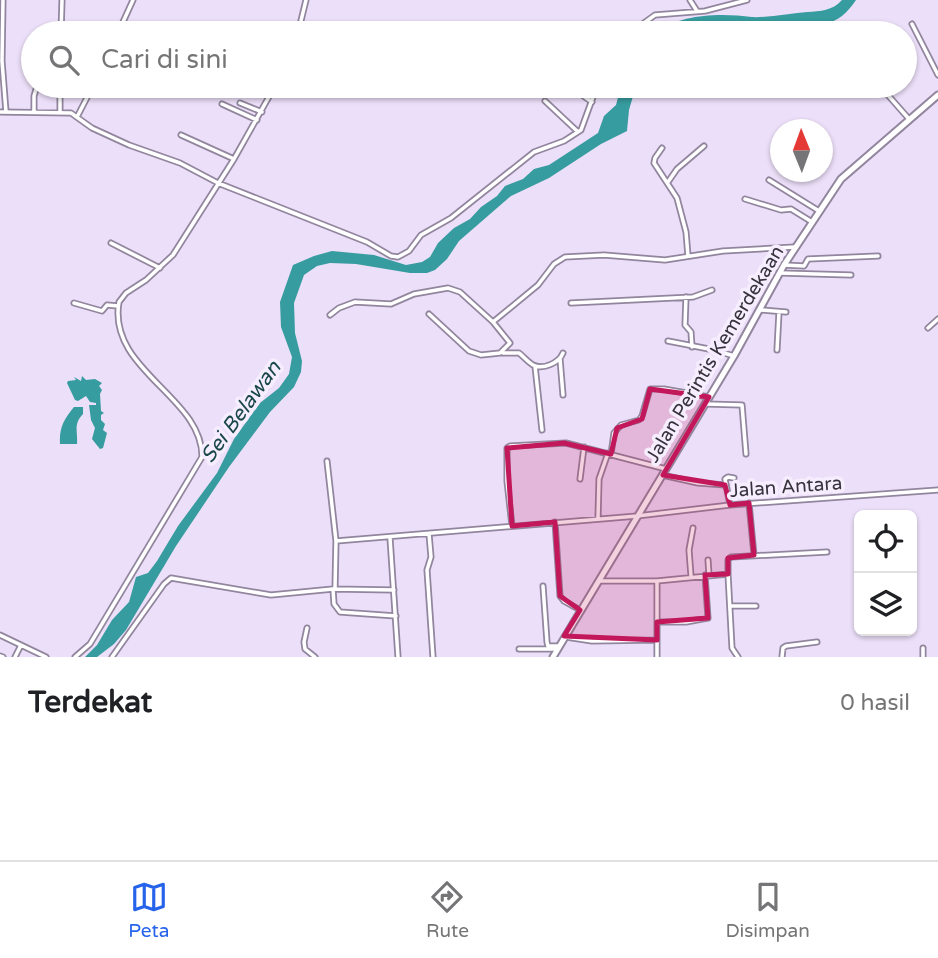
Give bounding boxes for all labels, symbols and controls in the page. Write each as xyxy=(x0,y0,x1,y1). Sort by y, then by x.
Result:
search box xyxy=(21,21,917,98)
icon: search xyxy=(45,41,83,79)
text: Cari di sini xyxy=(101,44,228,75)
north arrow xyxy=(770,119,833,182)
street label: Jalan Perintis Kemerdekaan xyxy=(642,242,788,466)
water label: Sei Belawan xyxy=(196,355,287,468)
street label: Jalan Antara xyxy=(729,472,843,502)
map controls xyxy=(854,510,917,636)
button: locate xyxy=(854,510,917,573)
button: layers xyxy=(854,573,917,636)
text: Terdekat xyxy=(28,684,152,721)
text: 0 hasil xyxy=(840,689,910,717)
tab: Peta xyxy=(128,878,169,942)
tab: Rute xyxy=(426,878,469,942)
tab: Disimpan xyxy=(725,878,810,942)

